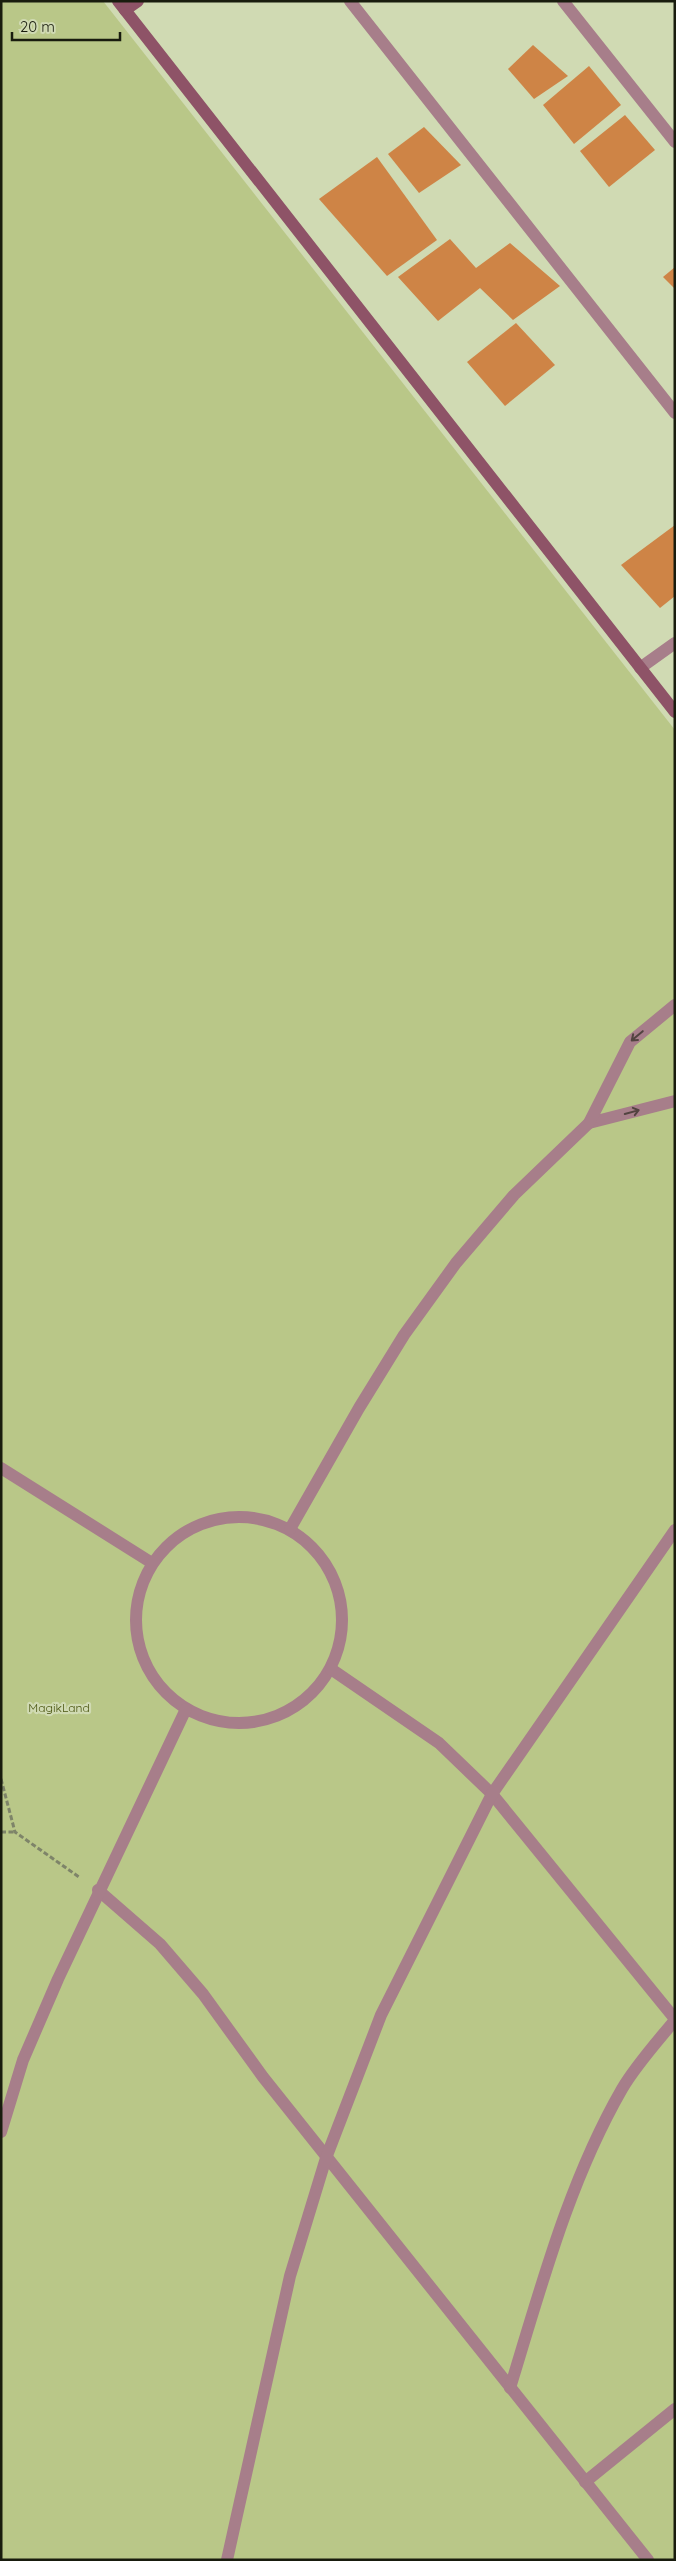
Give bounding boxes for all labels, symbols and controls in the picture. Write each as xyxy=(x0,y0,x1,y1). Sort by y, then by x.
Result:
scale bar xyxy=(12,10,120,42)
text: 20 m xyxy=(20,17,55,36)
one-way arrow xyxy=(631,1030,644,1042)
one-way arrow xyxy=(623,1107,639,1116)
park label: MagikLand xyxy=(28,1700,90,1715)

